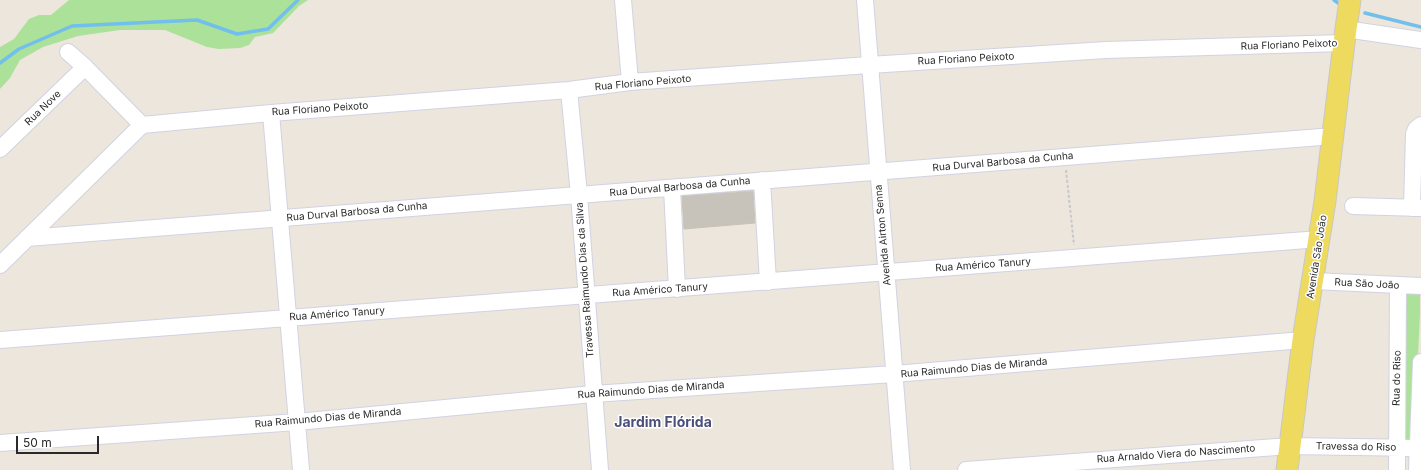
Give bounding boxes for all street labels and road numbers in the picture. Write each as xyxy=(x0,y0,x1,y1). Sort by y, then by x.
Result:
street label: Rua Floriano Peixoto xyxy=(1240,37,1338,53)
street label: Rua Floriano Peixoto xyxy=(917,50,1015,68)
street label: Rua Floriano Peixoto xyxy=(594,73,692,93)
street label: Rua Nove xyxy=(23,88,63,128)
street label: Rua Floriano Peixoto xyxy=(271,100,369,118)
street label: Rua Durval Barbosa da Cunha xyxy=(932,150,1074,174)
street label: Rua Durval Barbosa da Cunha xyxy=(609,175,751,199)
street label: Avenida Airton Senna xyxy=(873,184,893,286)
street label: Rua Durval Barbosa da Cunha xyxy=(286,200,428,224)
street label: Travessa Raimundo Dias da Silva xyxy=(574,202,596,358)
street label: Avenida São João xyxy=(1304,214,1330,300)
street label: Rua Américo Tanury xyxy=(935,256,1031,274)
street label: Rua São João xyxy=(1334,276,1400,292)
street label: Rua Américo Tanury xyxy=(612,281,708,299)
street label: Rua Américo Tanury xyxy=(289,305,385,323)
street label: Rua do Riso xyxy=(1391,350,1403,406)
street label: Rua Raimundo Dias de Miranda xyxy=(900,356,1048,380)
street label: Rua Raimundo Dias de Miranda xyxy=(577,379,725,401)
street label: Rua Raimundo Dias de Miranda xyxy=(254,406,402,430)
street label: Travessa do Riso xyxy=(1316,440,1396,454)
street label: Rua Arnaldo Viera do Nascimento xyxy=(1096,442,1256,466)

